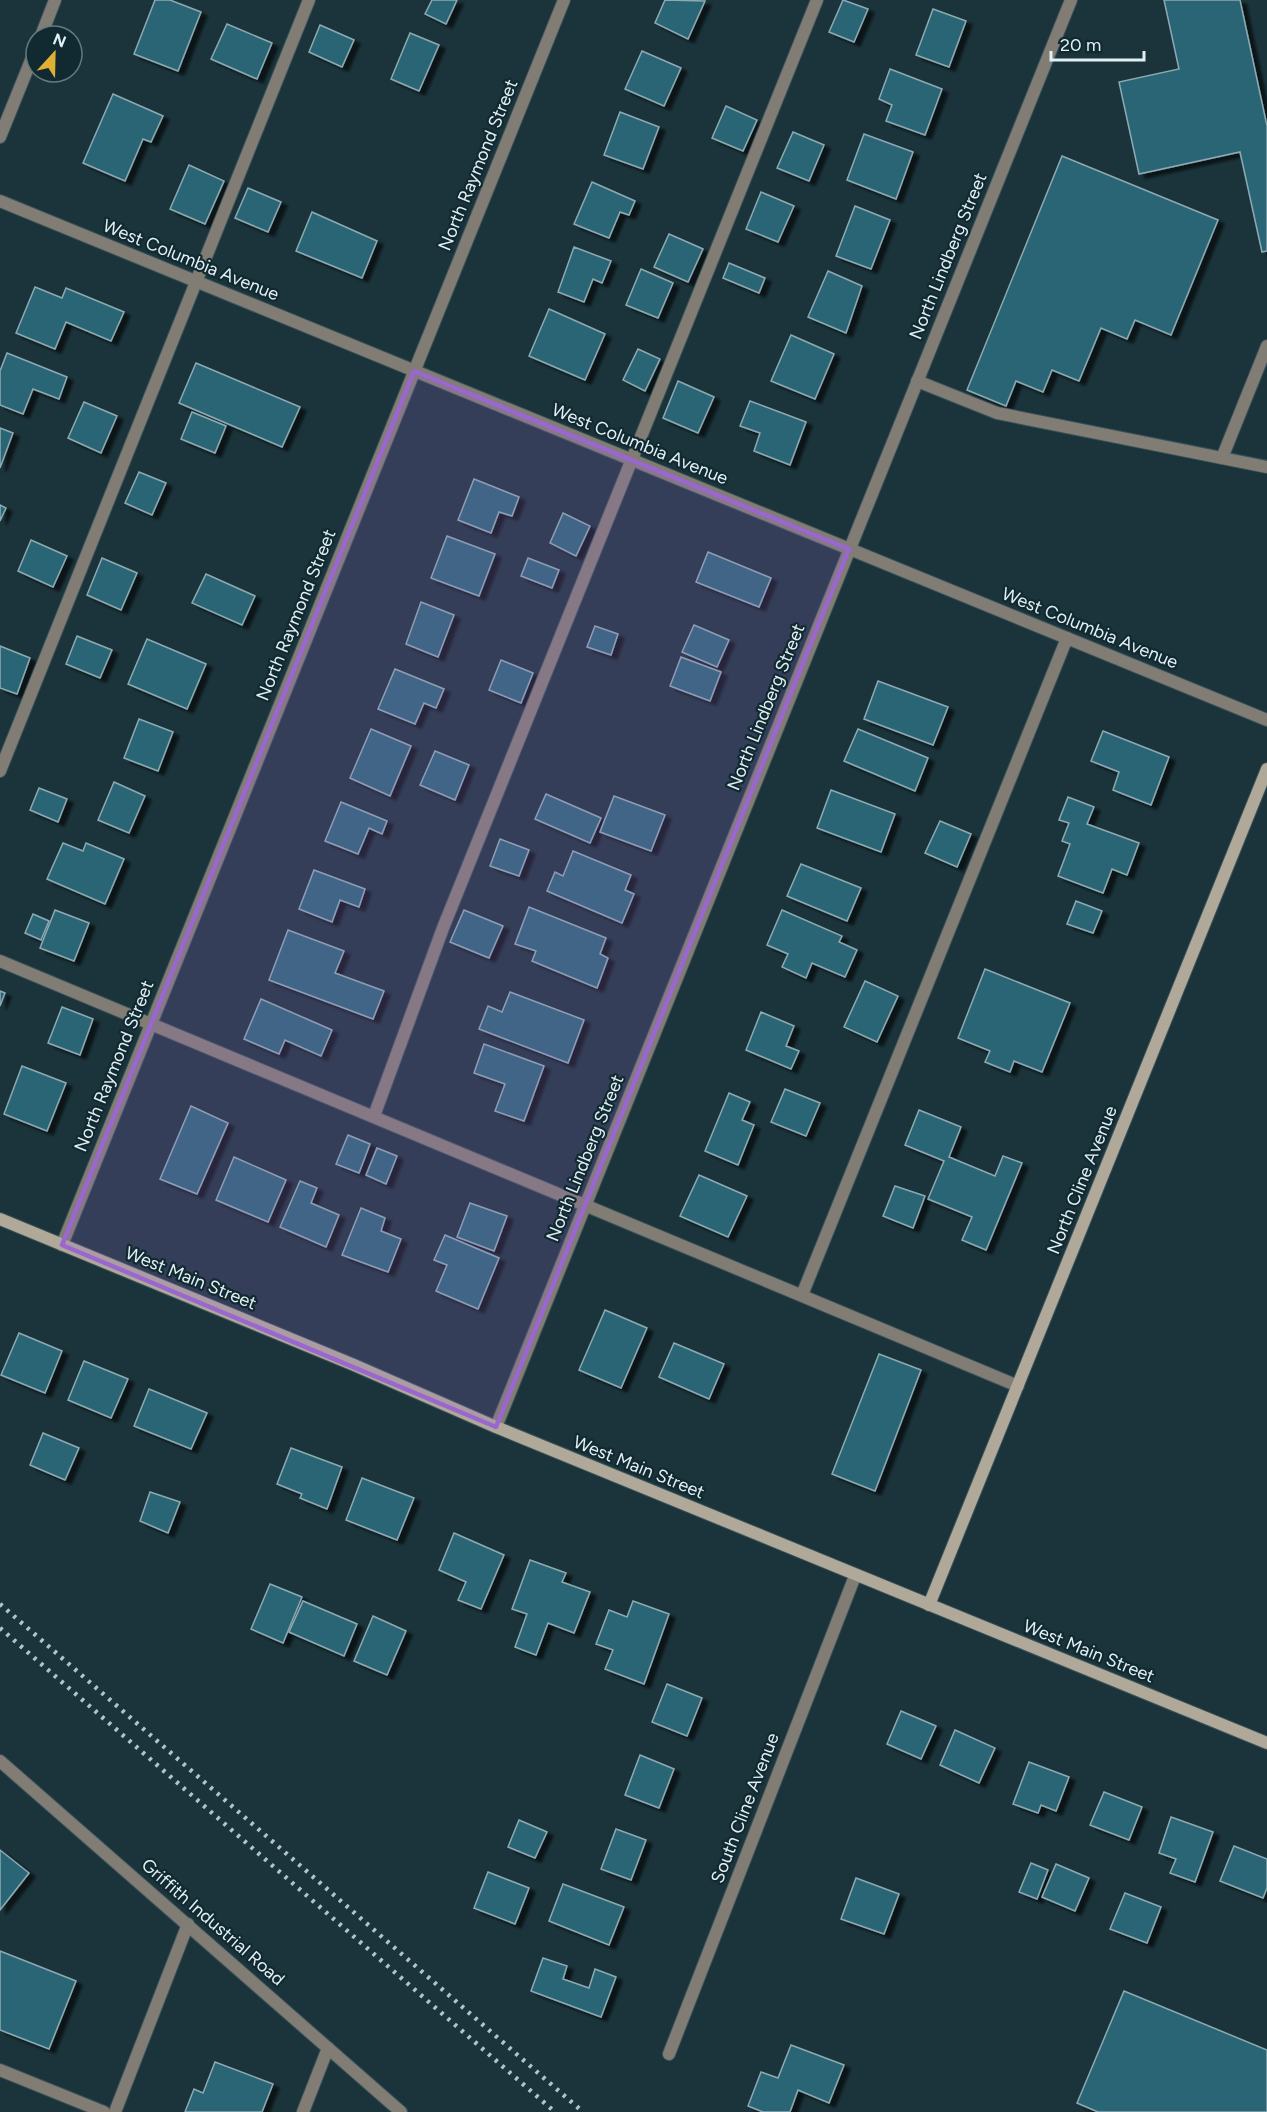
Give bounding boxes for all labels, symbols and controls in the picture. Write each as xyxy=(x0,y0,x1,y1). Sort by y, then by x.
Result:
north arrow xyxy=(24,24,84,84)
scale bar xyxy=(1051,24,1144,62)
text: N xyxy=(50,29,69,52)
text: 20 m xyxy=(1060,34,1101,56)
street label: North Raymond Street xyxy=(434,76,522,254)
street label: North Lindberg Street xyxy=(905,169,992,343)
street label: West Columbia Avenue xyxy=(100,215,282,305)
street label: West Columbia Avenue xyxy=(549,399,731,489)
street label: North Raymond Street xyxy=(252,526,340,704)
street label: West Columbia Avenue xyxy=(999,583,1181,673)
street label: North Lindberg Street xyxy=(723,620,810,794)
street label: North Raymond Street xyxy=(70,977,158,1155)
street label: North Lindberg Street xyxy=(542,1071,629,1245)
street label: North Cline Avenue xyxy=(1042,1102,1122,1257)
street label: West Main Street xyxy=(122,1242,260,1314)
street label: West Main Street xyxy=(570,1431,708,1503)
street label: West Main Street xyxy=(1020,1615,1158,1687)
street label: South Cline Avenue xyxy=(706,1730,784,1886)
street label: Griffith Industrial Road xyxy=(137,1854,289,1990)

